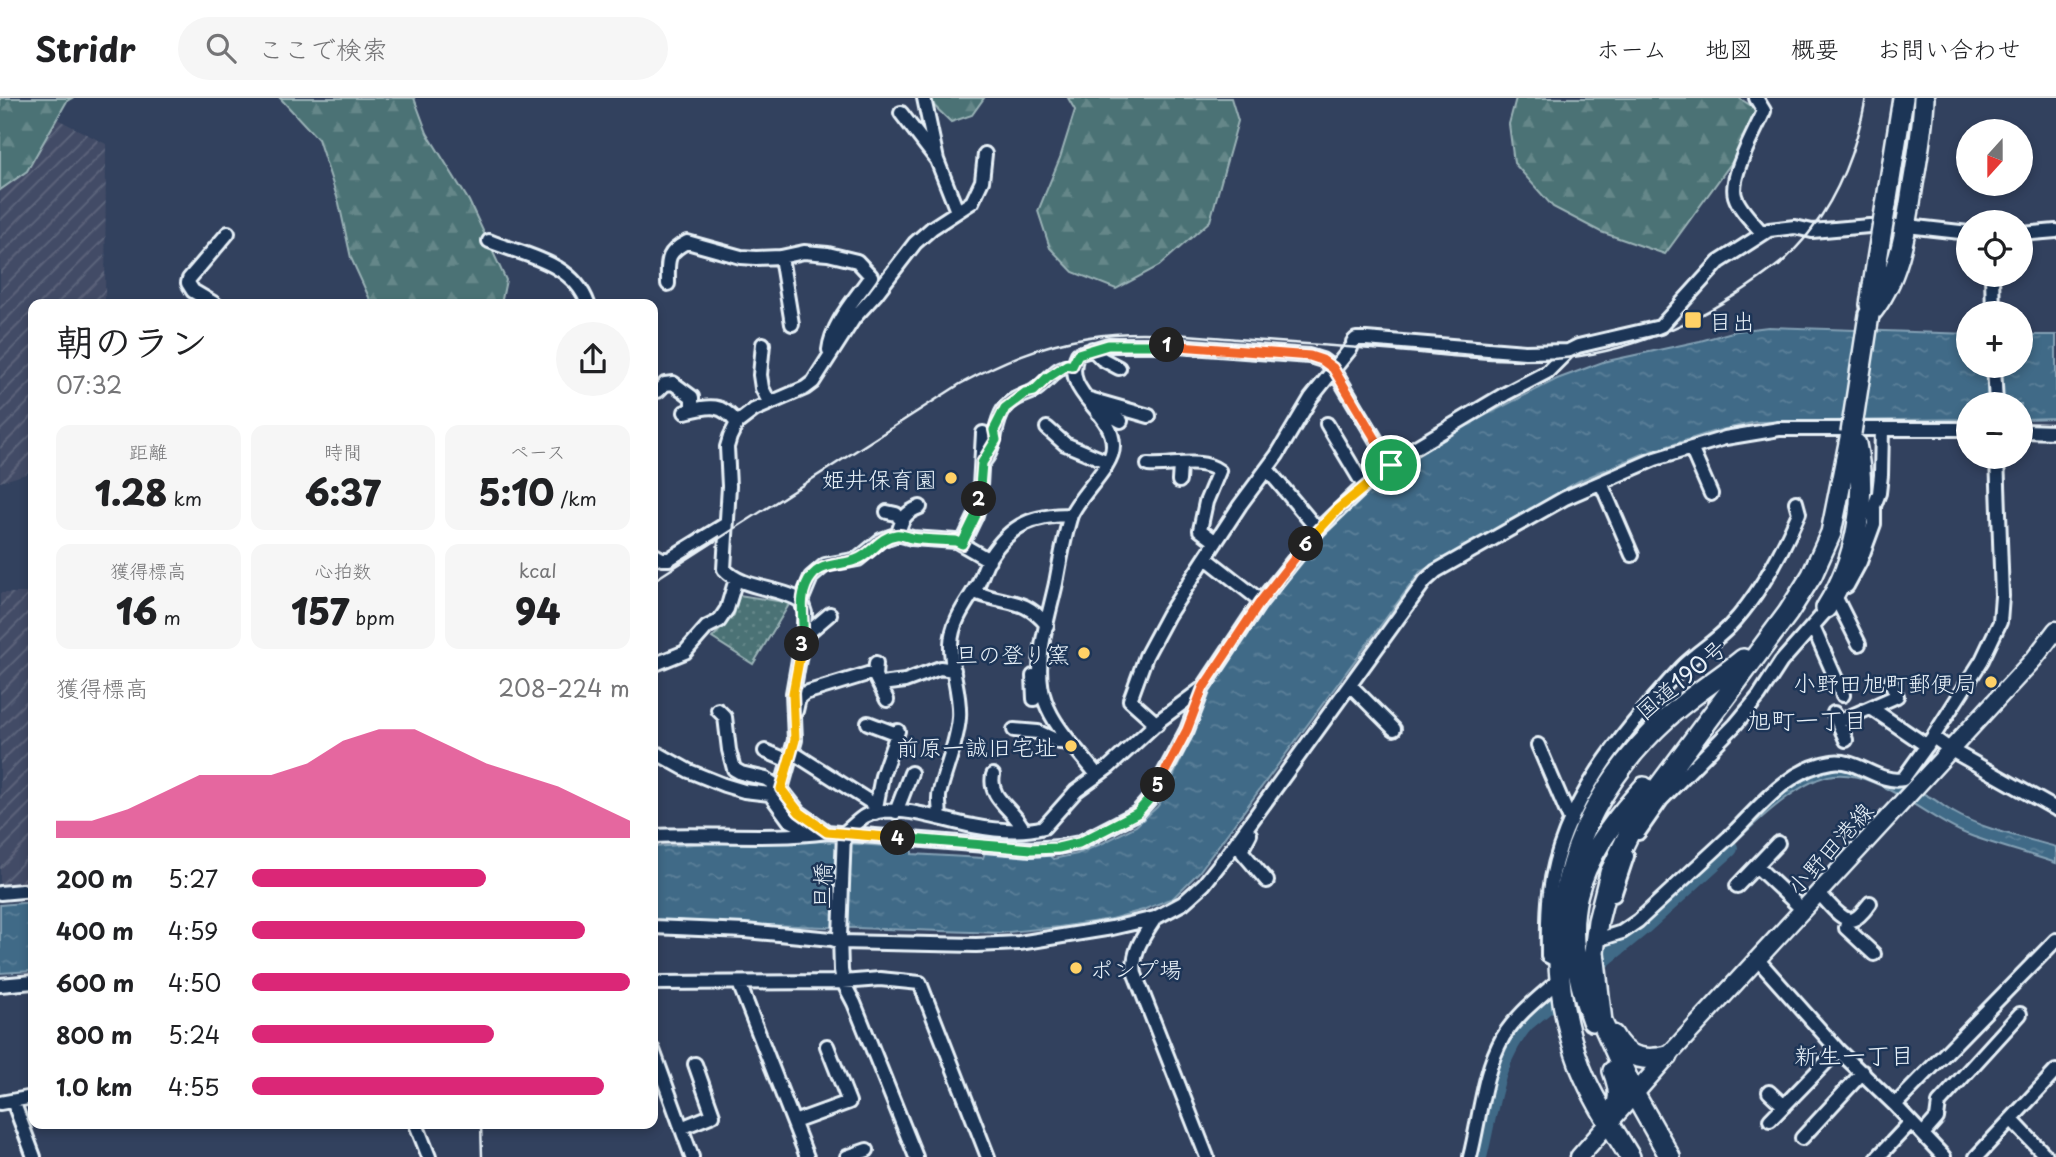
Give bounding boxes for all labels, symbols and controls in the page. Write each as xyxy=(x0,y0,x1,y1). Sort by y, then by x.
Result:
search box xyxy=(178,17,668,80)
text: Stridr xyxy=(35,23,136,73)
icon: search xyxy=(202,29,240,67)
text: ここで検索 xyxy=(258,29,388,68)
text: ホーム xyxy=(1596,30,1667,66)
text: 地図 xyxy=(1705,30,1753,66)
text: 概要 xyxy=(1791,30,1839,66)
text: お問い合わせ xyxy=(1877,30,2021,66)
north arrow xyxy=(1956,119,2034,196)
map controls xyxy=(1956,119,2033,469)
button: locate xyxy=(1956,210,2033,287)
button: + xyxy=(1956,301,2033,378)
place label: 目出 xyxy=(1709,303,1755,338)
marker: 目出 xyxy=(1683,310,1703,330)
text: 朝のラン xyxy=(56,312,208,369)
button: share xyxy=(556,322,630,396)
pin: 1 xyxy=(1150,328,1184,362)
text: 1 xyxy=(1162,330,1171,358)
text: 07:32 xyxy=(56,367,122,402)
button: − xyxy=(1956,392,2033,469)
pin xyxy=(1361,435,1421,495)
text: 距離 xyxy=(129,437,167,465)
text: 時間 xyxy=(324,437,362,465)
text: ペース xyxy=(510,437,566,465)
icon: arrive xyxy=(1372,446,1410,484)
place label: 姫井保育園 xyxy=(822,461,937,496)
text: 1.28 xyxy=(95,465,167,518)
text: 6:37 xyxy=(305,465,381,518)
text: 5:10 xyxy=(479,465,554,518)
marker: 姫井保育園 xyxy=(943,470,959,486)
pin: 2 xyxy=(962,482,996,516)
text: km xyxy=(167,484,202,512)
text: /km xyxy=(554,484,597,512)
text: 2 xyxy=(972,484,985,512)
pin: 6 xyxy=(1288,526,1324,562)
text: 6 xyxy=(1299,529,1312,557)
text: 獲得標高 xyxy=(110,556,186,584)
text: 心拍数 xyxy=(314,556,372,584)
text: kcal xyxy=(519,556,557,584)
text: 16 xyxy=(116,584,157,637)
text: 157 xyxy=(291,584,349,637)
text: 94 xyxy=(515,584,560,637)
text: m xyxy=(157,603,181,631)
text: bpm xyxy=(349,603,395,631)
pin: 3 xyxy=(784,626,820,662)
text: 3 xyxy=(795,629,808,657)
street label: 国道190号 xyxy=(1627,630,1733,728)
place label: 旦の登り窯 xyxy=(955,636,1070,671)
marker: 旦の登り窯 xyxy=(1076,645,1092,661)
place label: 小野田旭町郵便局 xyxy=(1793,665,1977,700)
text: 獲得標高 xyxy=(56,670,148,705)
text: 208–224 m xyxy=(498,670,630,705)
marker: 小野田旭町郵便局 xyxy=(1983,674,1999,690)
district label: 旭町一丁目 xyxy=(1747,701,1867,737)
place label: 前原一誠旧宅址 xyxy=(896,729,1057,764)
marker: 前原一誠旧宅址 xyxy=(1063,738,1079,754)
pin: 5 xyxy=(1140,768,1176,802)
text: 5 xyxy=(1151,770,1164,798)
street label: 小野田港線 xyxy=(1778,794,1880,902)
pin: 4 xyxy=(880,820,916,856)
text: 4 xyxy=(891,823,904,851)
text: 200 m xyxy=(56,861,133,896)
text: 5:27 xyxy=(168,861,218,896)
street label: 旦橋 xyxy=(803,862,839,910)
text: 400 m xyxy=(56,913,134,948)
text: 4:59 xyxy=(168,913,218,948)
place label: ポンプ場 xyxy=(1090,951,1182,986)
marker: ポンプ場 xyxy=(1068,960,1084,976)
text: 600 m xyxy=(56,965,134,1000)
text: 4:50 xyxy=(168,965,221,1000)
text: 800 m xyxy=(56,1017,133,1052)
text: 5:24 xyxy=(168,1017,220,1052)
district label: 新生一丁目 xyxy=(1794,1036,1914,1072)
text: 1.0 km xyxy=(56,1069,133,1104)
text: 4:55 xyxy=(168,1069,219,1104)

